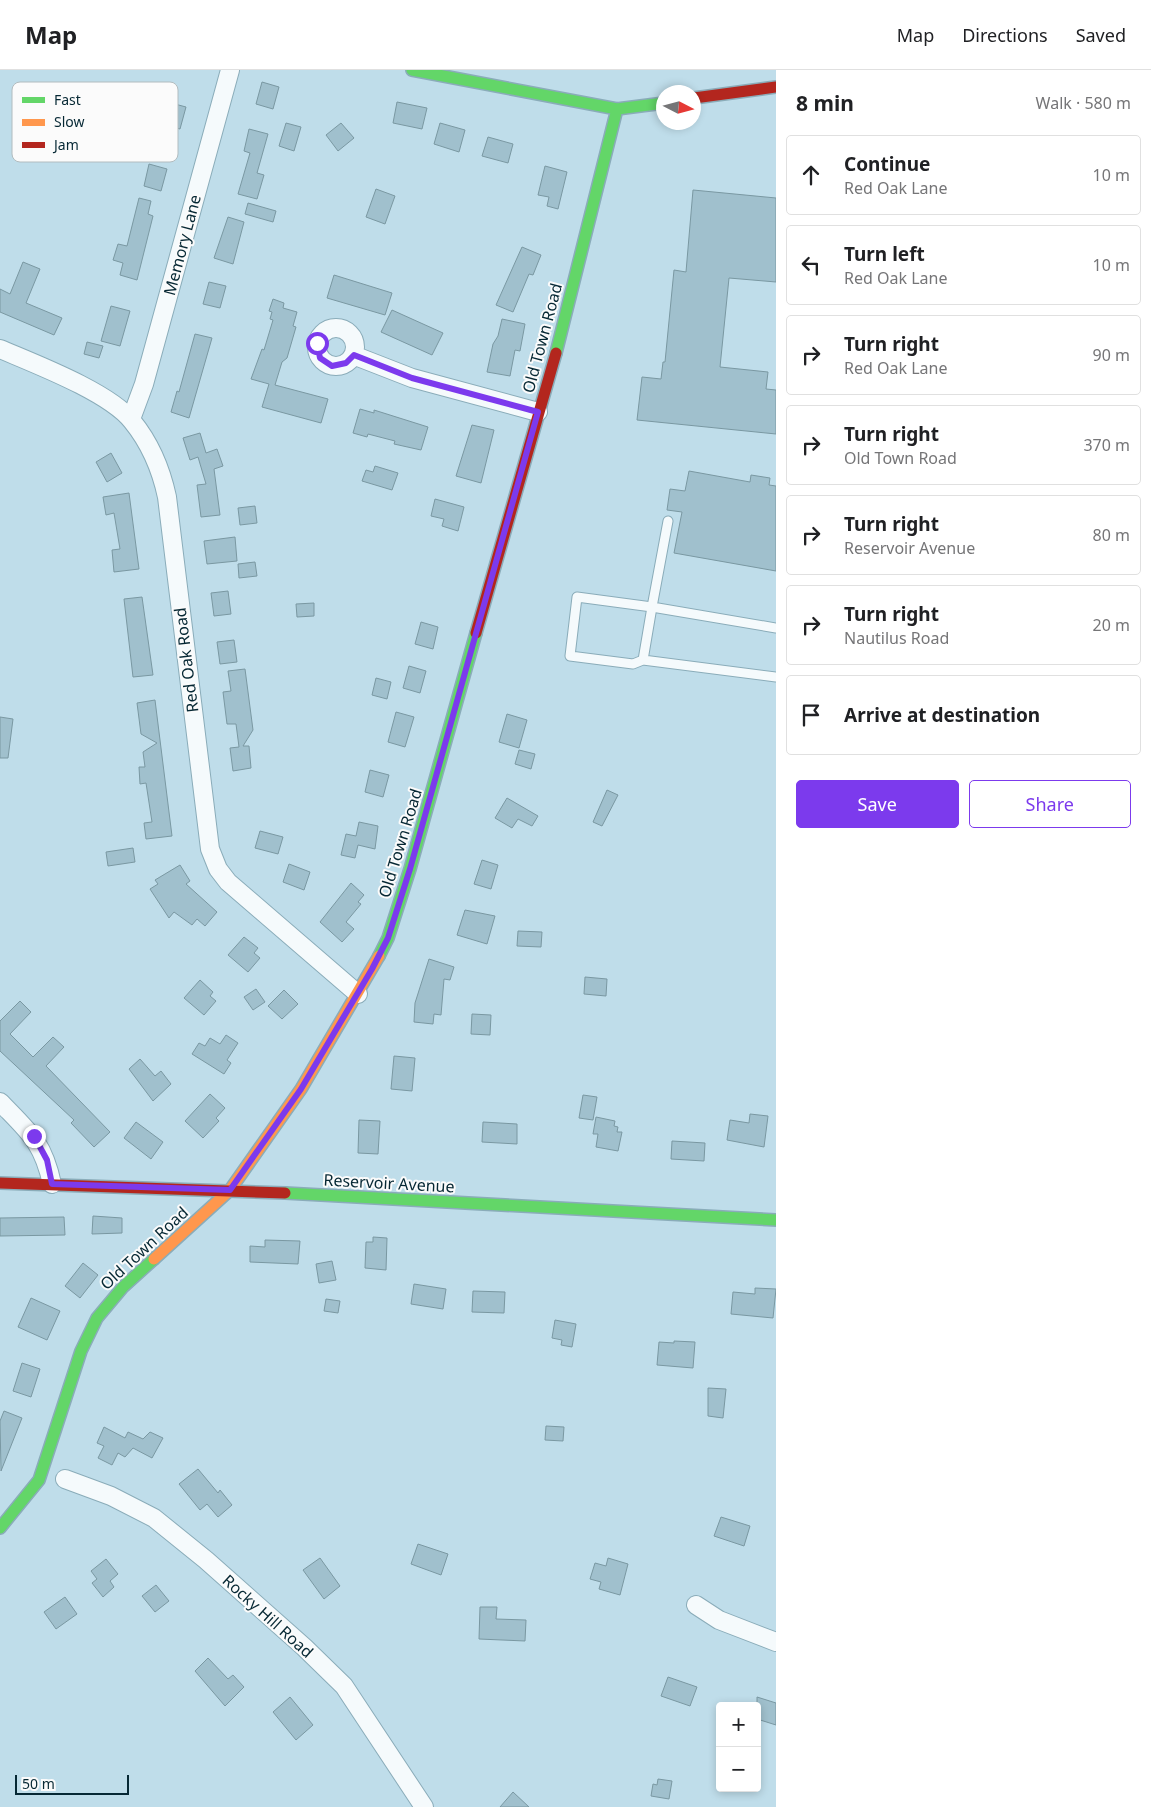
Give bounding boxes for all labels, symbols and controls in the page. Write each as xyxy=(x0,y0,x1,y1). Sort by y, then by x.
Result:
text: Map xyxy=(25,18,77,51)
text: Map xyxy=(897,23,934,47)
text: Directions xyxy=(962,23,1048,47)
text: Saved xyxy=(1076,23,1126,47)
legend xyxy=(12,82,178,162)
north arrow xyxy=(656,85,701,130)
text: 8 min xyxy=(796,89,854,117)
text: Fast xyxy=(54,90,81,109)
text: Walk · 580 m xyxy=(1036,92,1131,114)
text: Slow xyxy=(54,112,85,131)
text: Jam xyxy=(52,135,79,154)
text: Continue xyxy=(844,151,930,177)
icon: ahead xyxy=(797,161,825,189)
text: 10 m xyxy=(1093,164,1130,186)
text: Red Oak Lane xyxy=(844,177,947,199)
street label: Memory Lane xyxy=(158,192,206,298)
text: Turn left xyxy=(844,241,925,267)
icon: left xyxy=(797,251,825,279)
text: 10 m xyxy=(1093,254,1130,276)
text: Red Oak Lane xyxy=(844,267,947,289)
street label: Old Town Road xyxy=(517,281,567,395)
text: Turn right xyxy=(844,331,939,357)
route start xyxy=(306,332,329,355)
icon: right xyxy=(797,341,825,369)
text: 90 m xyxy=(1093,344,1130,366)
text: Red Oak Lane xyxy=(844,357,947,379)
text: Turn right xyxy=(844,421,939,447)
icon: right xyxy=(797,431,825,459)
text: 370 m xyxy=(1083,434,1130,456)
text: Old Town Road xyxy=(844,447,957,469)
text: Turn right xyxy=(844,511,939,537)
icon: right xyxy=(797,521,825,549)
text: 80 m xyxy=(1093,524,1130,546)
text: Reservoir Avenue xyxy=(844,537,975,559)
text: Turn right xyxy=(844,601,939,627)
street label: Red Oak Road xyxy=(169,606,203,714)
icon: right xyxy=(797,611,825,639)
text: 20 m xyxy=(1093,614,1130,636)
text: Nautilus Road xyxy=(844,627,949,649)
icon: arrive xyxy=(797,701,825,729)
text: Arrive at destination xyxy=(844,702,1040,728)
button: Save xyxy=(796,780,959,828)
button: Share xyxy=(969,780,1131,828)
street label: Old Town Road xyxy=(373,786,427,900)
route end xyxy=(23,1125,46,1148)
street label: Reservoir Avenue xyxy=(323,1169,455,1197)
street label: Old Town Road xyxy=(95,1201,193,1295)
street label: Rocky Hill Road xyxy=(218,1569,318,1663)
map controls xyxy=(716,1702,761,1792)
button: + xyxy=(716,1702,761,1747)
button: − xyxy=(716,1747,761,1792)
scale bar xyxy=(15,1772,129,1795)
text: 50 m xyxy=(22,1774,55,1793)

